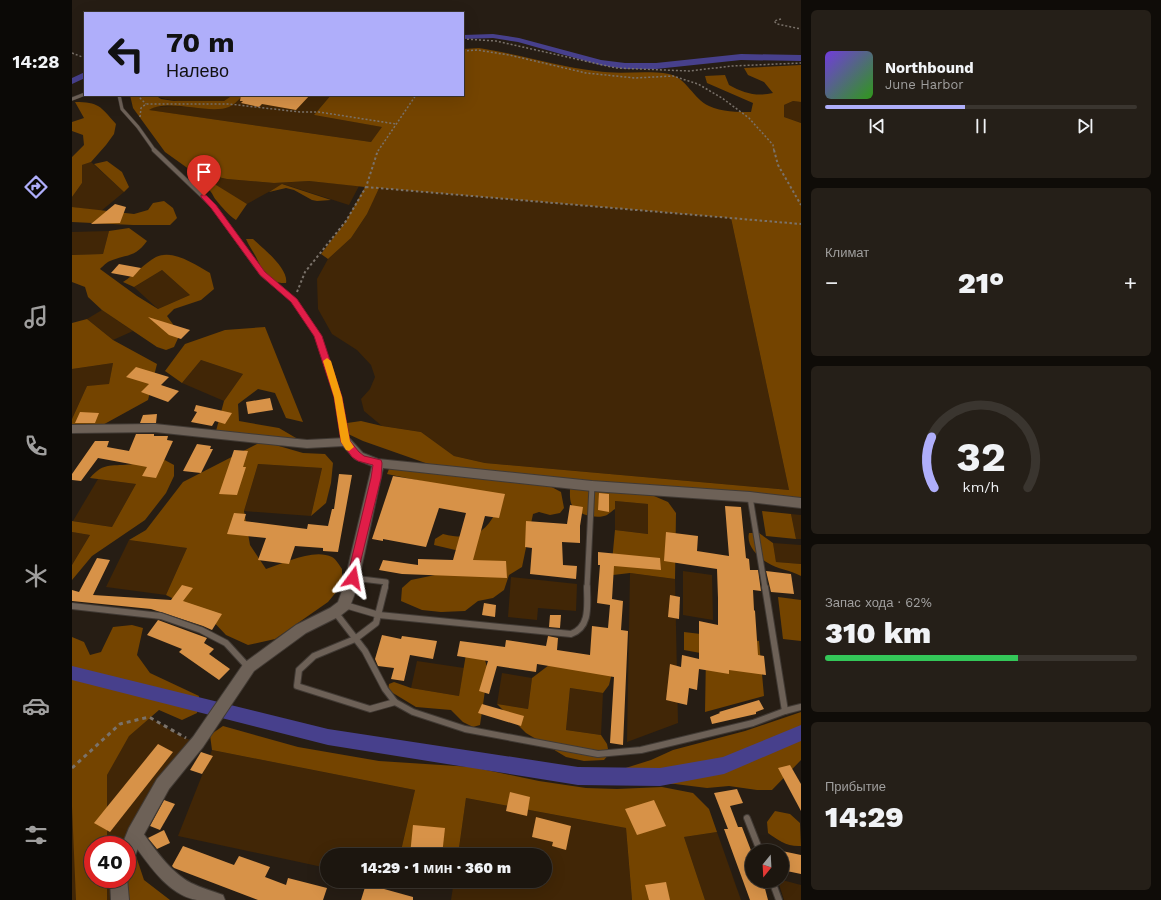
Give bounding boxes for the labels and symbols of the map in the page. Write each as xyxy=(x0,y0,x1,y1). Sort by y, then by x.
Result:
pin xyxy=(187,155,221,196)
position arrow xyxy=(332,557,374,599)
speed limit sign: 40 xyxy=(84,836,136,888)
north arrow xyxy=(745,844,789,888)

